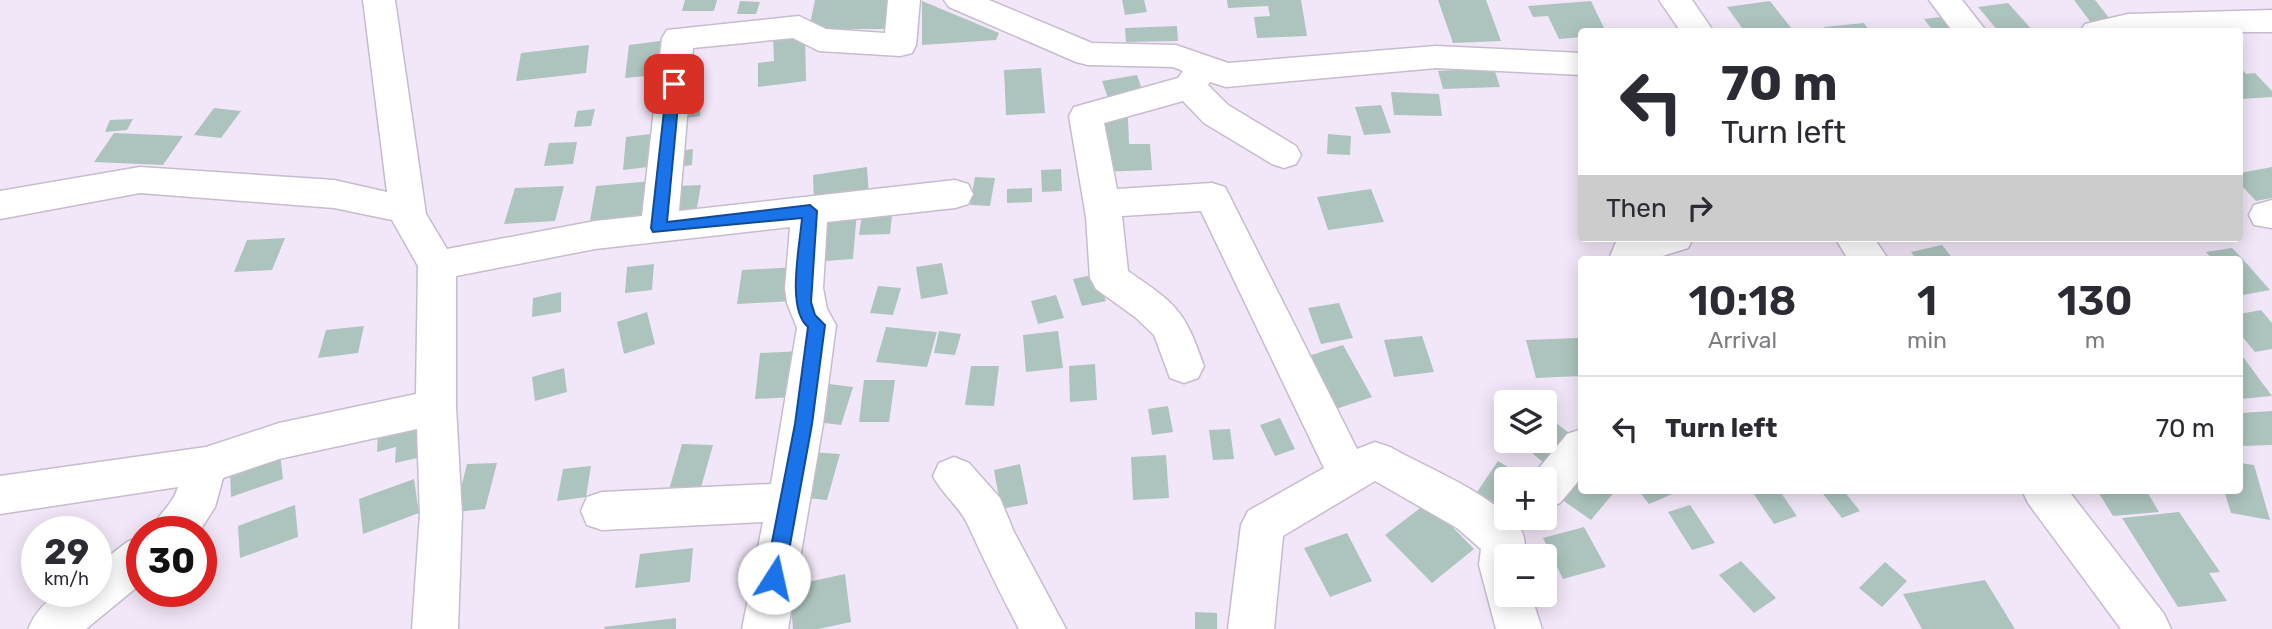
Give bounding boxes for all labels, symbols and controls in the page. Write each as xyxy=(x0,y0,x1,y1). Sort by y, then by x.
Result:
pin xyxy=(644,54,704,114)
text: 70 m xyxy=(1721,54,1838,112)
icon: left xyxy=(1606,56,1697,147)
icon: arrive xyxy=(655,65,693,103)
text: Turn left xyxy=(1721,113,1846,151)
icon: right xyxy=(1681,189,1719,227)
text: Then xyxy=(1606,193,1667,224)
text: 10:18 xyxy=(1688,276,1797,326)
text: 1 xyxy=(1917,276,1937,326)
text: 130 xyxy=(2057,276,2133,326)
text: Arrival xyxy=(1708,326,1777,354)
text: min xyxy=(1907,326,1947,354)
text: m xyxy=(2085,326,2105,354)
map controls xyxy=(1494,390,1557,607)
button: layers xyxy=(1494,390,1557,453)
icon: left xyxy=(1606,410,1644,448)
text: Turn left xyxy=(1665,413,1777,444)
text: 70 m xyxy=(2156,413,2215,444)
button: + xyxy=(1494,467,1557,530)
speed limit sign: 30 xyxy=(126,516,217,607)
text: 29 xyxy=(44,531,89,573)
position arrow xyxy=(737,541,811,615)
button: − xyxy=(1494,544,1557,607)
text: km/h xyxy=(44,568,89,590)

